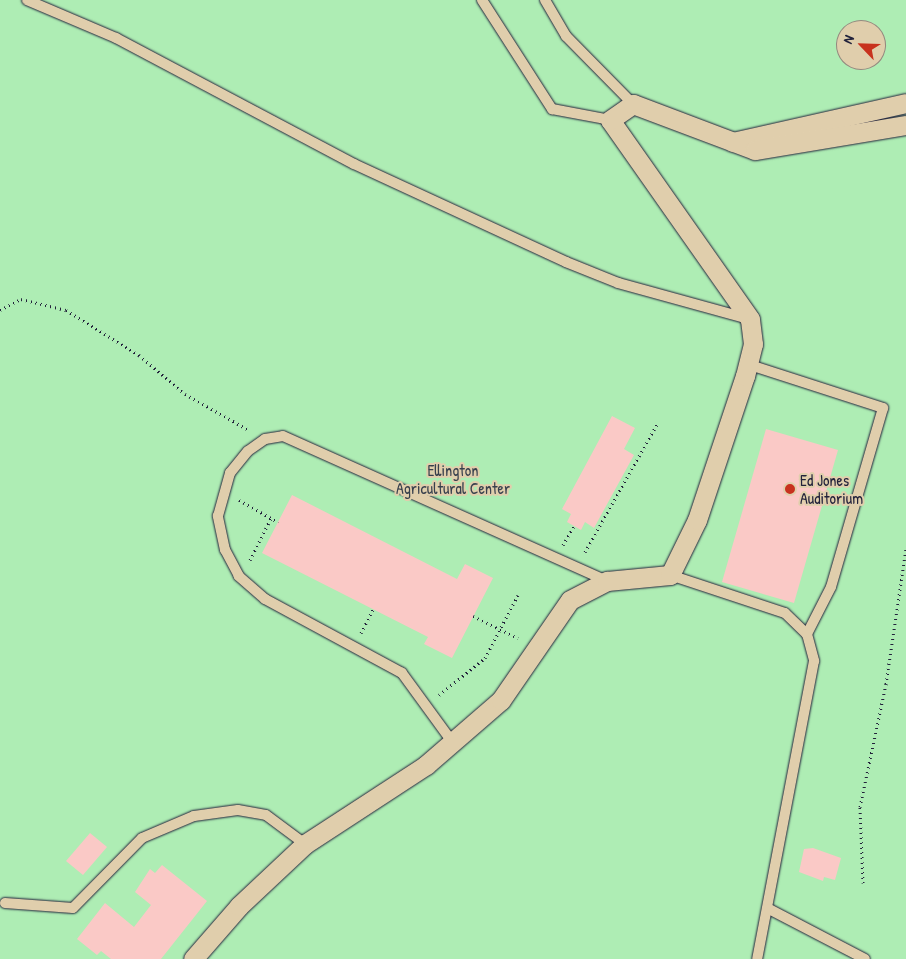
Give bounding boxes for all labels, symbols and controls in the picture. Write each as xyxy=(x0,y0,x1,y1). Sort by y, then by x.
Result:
north arrow xyxy=(836,20,886,70)
text: N xyxy=(838,32,858,46)
park label: Ellington Agricultural Center xyxy=(396,460,510,498)
place label: Ed Jones Auditorium xyxy=(800,470,863,508)
marker: Ed Jones Auditorium xyxy=(784,483,796,495)

